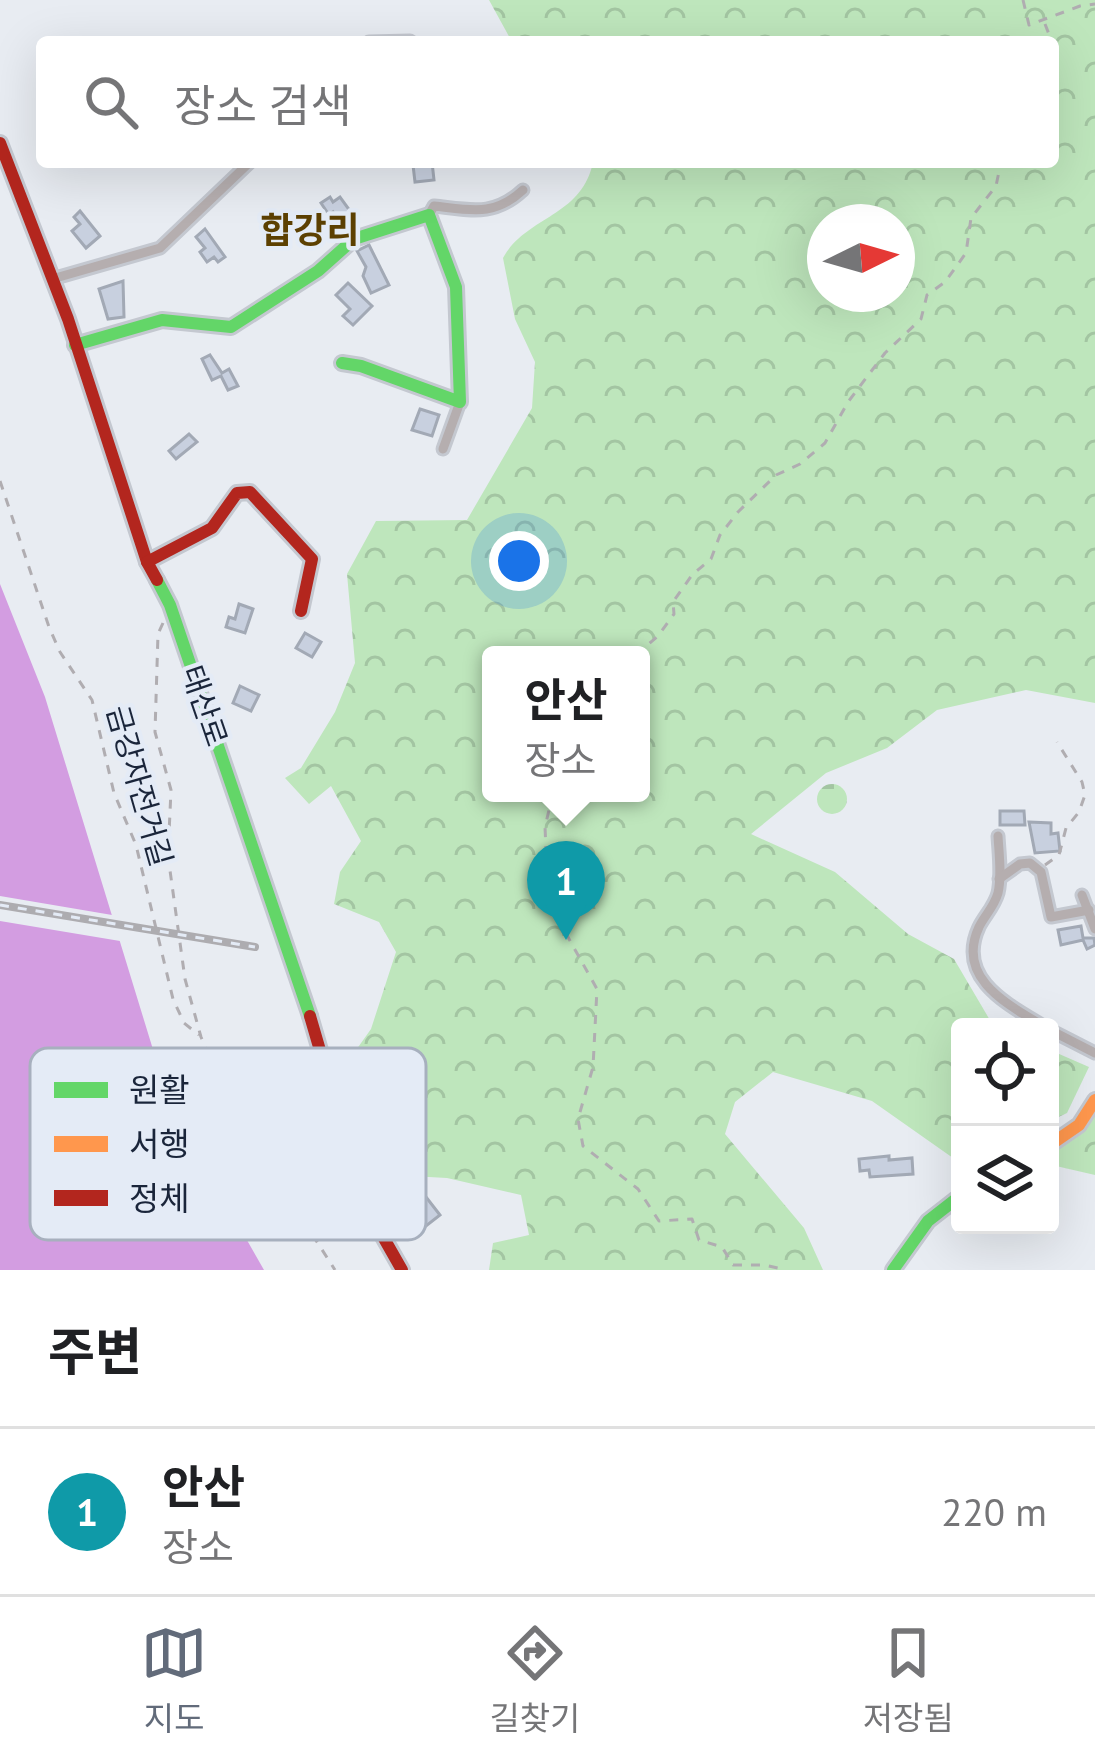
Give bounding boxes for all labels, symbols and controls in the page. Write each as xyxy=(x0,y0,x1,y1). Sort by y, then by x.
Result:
search box xyxy=(36,36,1059,168)
icon: search xyxy=(78,69,144,135)
text: 장소 검색 xyxy=(174,76,352,134)
north arrow xyxy=(807,204,915,312)
district label: 합강리 xyxy=(260,206,360,253)
your location xyxy=(489,531,549,591)
popup xyxy=(482,646,650,802)
street label: 태산로 xyxy=(174,660,237,751)
text: 안산 xyxy=(525,670,607,728)
street label: 금강자전거길 xyxy=(99,701,182,871)
text: 장소 xyxy=(525,734,596,785)
pin: 1 xyxy=(527,841,605,940)
map controls xyxy=(951,1018,1059,1234)
button: locate xyxy=(951,1018,1059,1126)
legend xyxy=(30,1048,426,1240)
text: 원활 xyxy=(129,1068,190,1111)
text: 서행 xyxy=(129,1122,190,1165)
button: layers xyxy=(951,1126,1059,1234)
text: 정체 xyxy=(129,1176,190,1219)
text: 주변 xyxy=(48,1318,142,1384)
text: 안산 xyxy=(162,1457,245,1515)
text: 1 xyxy=(76,1486,98,1537)
text: 220 m xyxy=(941,1486,1047,1537)
text: 장소 xyxy=(162,1521,234,1572)
tab: 지도 xyxy=(141,1620,207,1740)
tab: 길찾기 xyxy=(489,1620,580,1740)
tab: 저장됨 xyxy=(863,1620,954,1740)

